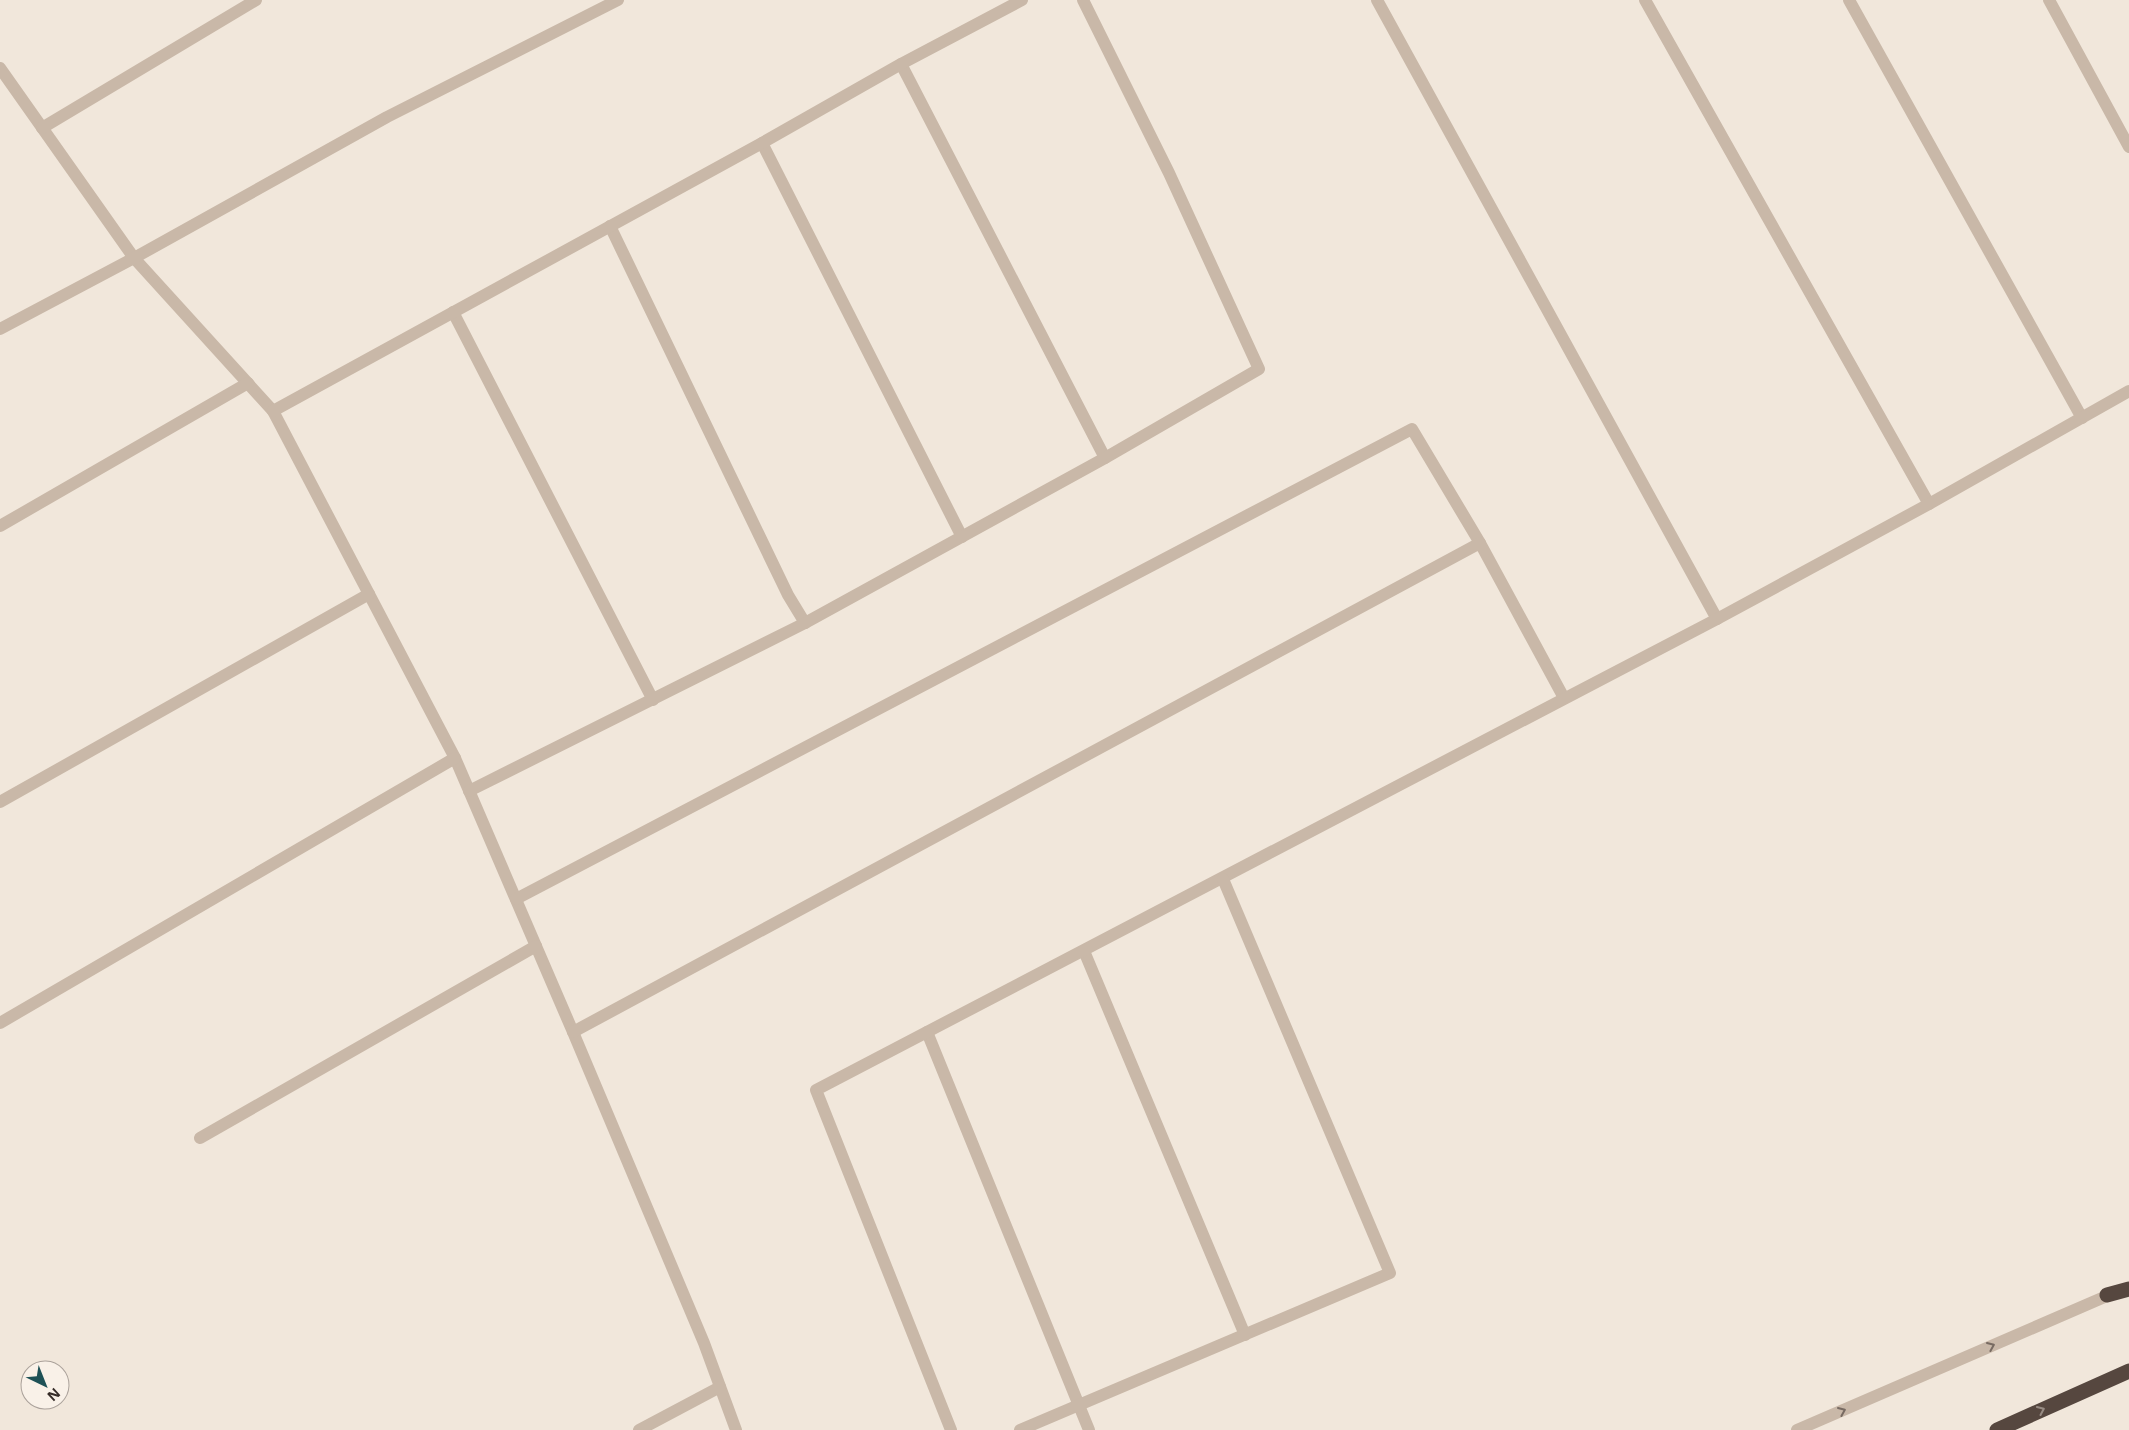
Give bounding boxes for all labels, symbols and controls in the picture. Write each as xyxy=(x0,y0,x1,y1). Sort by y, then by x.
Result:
one-way arrow xyxy=(1986,1341,1995,1352)
north arrow xyxy=(20,1360,70,1410)
text: N xyxy=(44,1384,65,1406)
one-way arrow xyxy=(1837,1406,1846,1417)
one-way arrow xyxy=(2036,1406,2045,1417)

